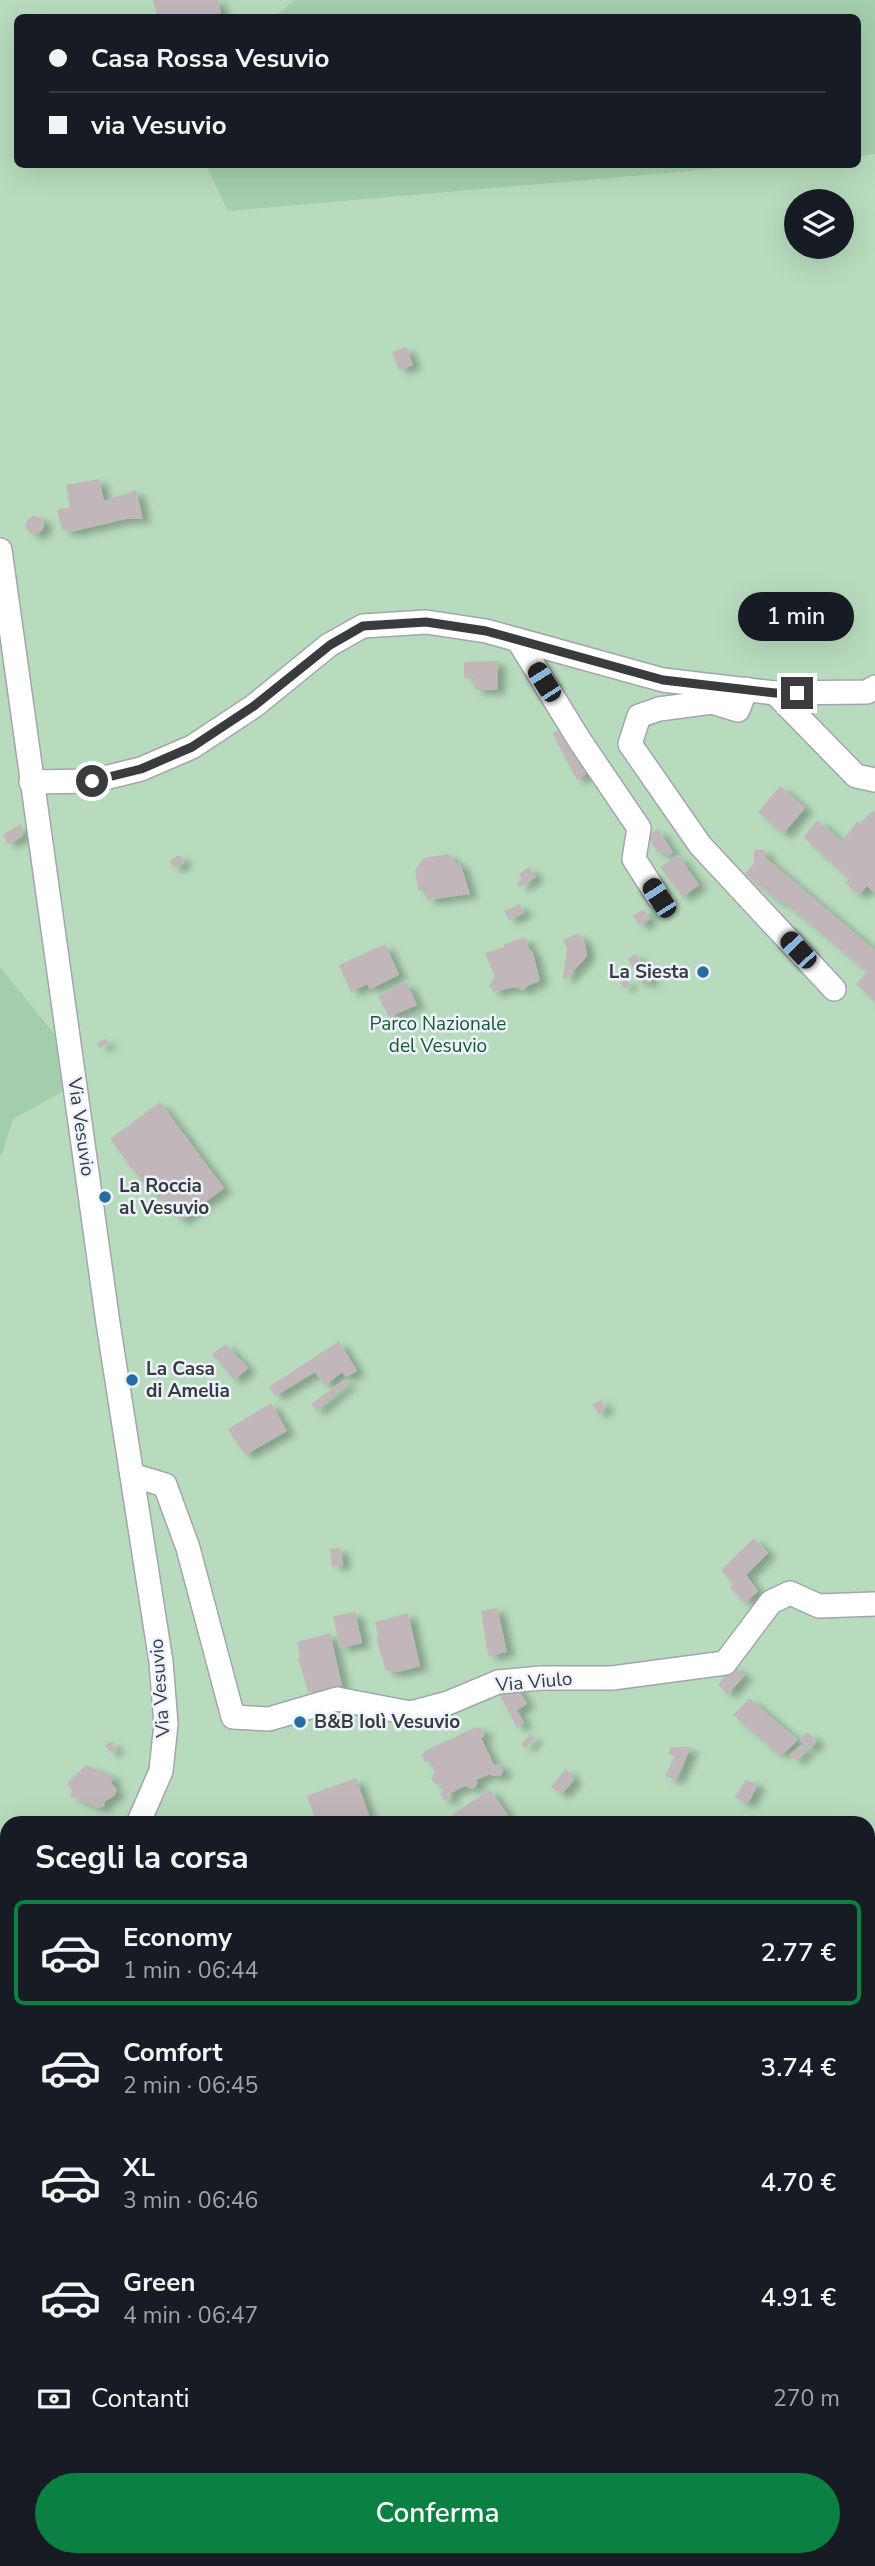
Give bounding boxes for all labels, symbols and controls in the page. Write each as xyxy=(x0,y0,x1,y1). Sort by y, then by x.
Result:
text: Casa Rossa Vesuvio xyxy=(91,41,329,76)
text: via Vesuvio xyxy=(91,108,227,143)
map controls xyxy=(784,189,854,259)
button: layers xyxy=(784,189,854,259)
callout: 1 min xyxy=(739,592,855,640)
text: 1 min xyxy=(767,601,825,632)
car xyxy=(524,659,565,705)
route end xyxy=(781,677,813,709)
route start xyxy=(76,765,108,797)
car xyxy=(639,875,680,921)
car xyxy=(776,927,821,973)
place label: La Siesta xyxy=(609,959,689,985)
marker: La Siesta xyxy=(695,964,711,980)
park label: Parco Nazionale del Vesuvio xyxy=(370,1011,506,1059)
street label: Via Vesuvio xyxy=(61,1075,101,1178)
place label: La Roccia al Vesuvio xyxy=(119,1173,209,1221)
marker: La Roccia al Vesuvio xyxy=(97,1189,113,1205)
place label: La Casa di Amelia xyxy=(146,1356,230,1404)
marker: La Casa di Amelia xyxy=(124,1372,140,1388)
street label: Via Vesuvio xyxy=(144,1638,176,1739)
street label: Via Viulo xyxy=(494,1666,573,1698)
place label: B&B Iolì Vesuvio xyxy=(314,1709,460,1735)
marker: B&B Iolì Vesuvio xyxy=(292,1714,308,1730)
text: Scegli la corsa xyxy=(35,1836,249,1879)
text: Economy xyxy=(123,1920,232,1955)
icon: car xyxy=(39,1921,102,1984)
text: 2.77 € xyxy=(761,1935,836,1970)
text: 1 min · 06:44 xyxy=(123,1955,258,1986)
text: Comfort xyxy=(123,2035,223,2070)
icon: car xyxy=(39,2036,102,2099)
text: 3.74 € xyxy=(761,2050,836,2085)
text: 2 min · 06:45 xyxy=(123,2070,258,2101)
text: XL xyxy=(123,2150,155,2185)
icon: car xyxy=(39,2151,102,2214)
text: 4.70 € xyxy=(761,2165,836,2200)
text: 3 min · 06:46 xyxy=(123,2185,258,2216)
text: Green xyxy=(123,2265,196,2300)
icon: car xyxy=(39,2266,102,2329)
text: 4.91 € xyxy=(761,2280,836,2315)
text: 4 min · 06:47 xyxy=(123,2300,258,2331)
icon: cash xyxy=(35,2380,73,2418)
text: Contanti xyxy=(91,2381,190,2416)
text: 270 m xyxy=(773,2383,840,2414)
button: Conferma xyxy=(35,2473,840,2553)

